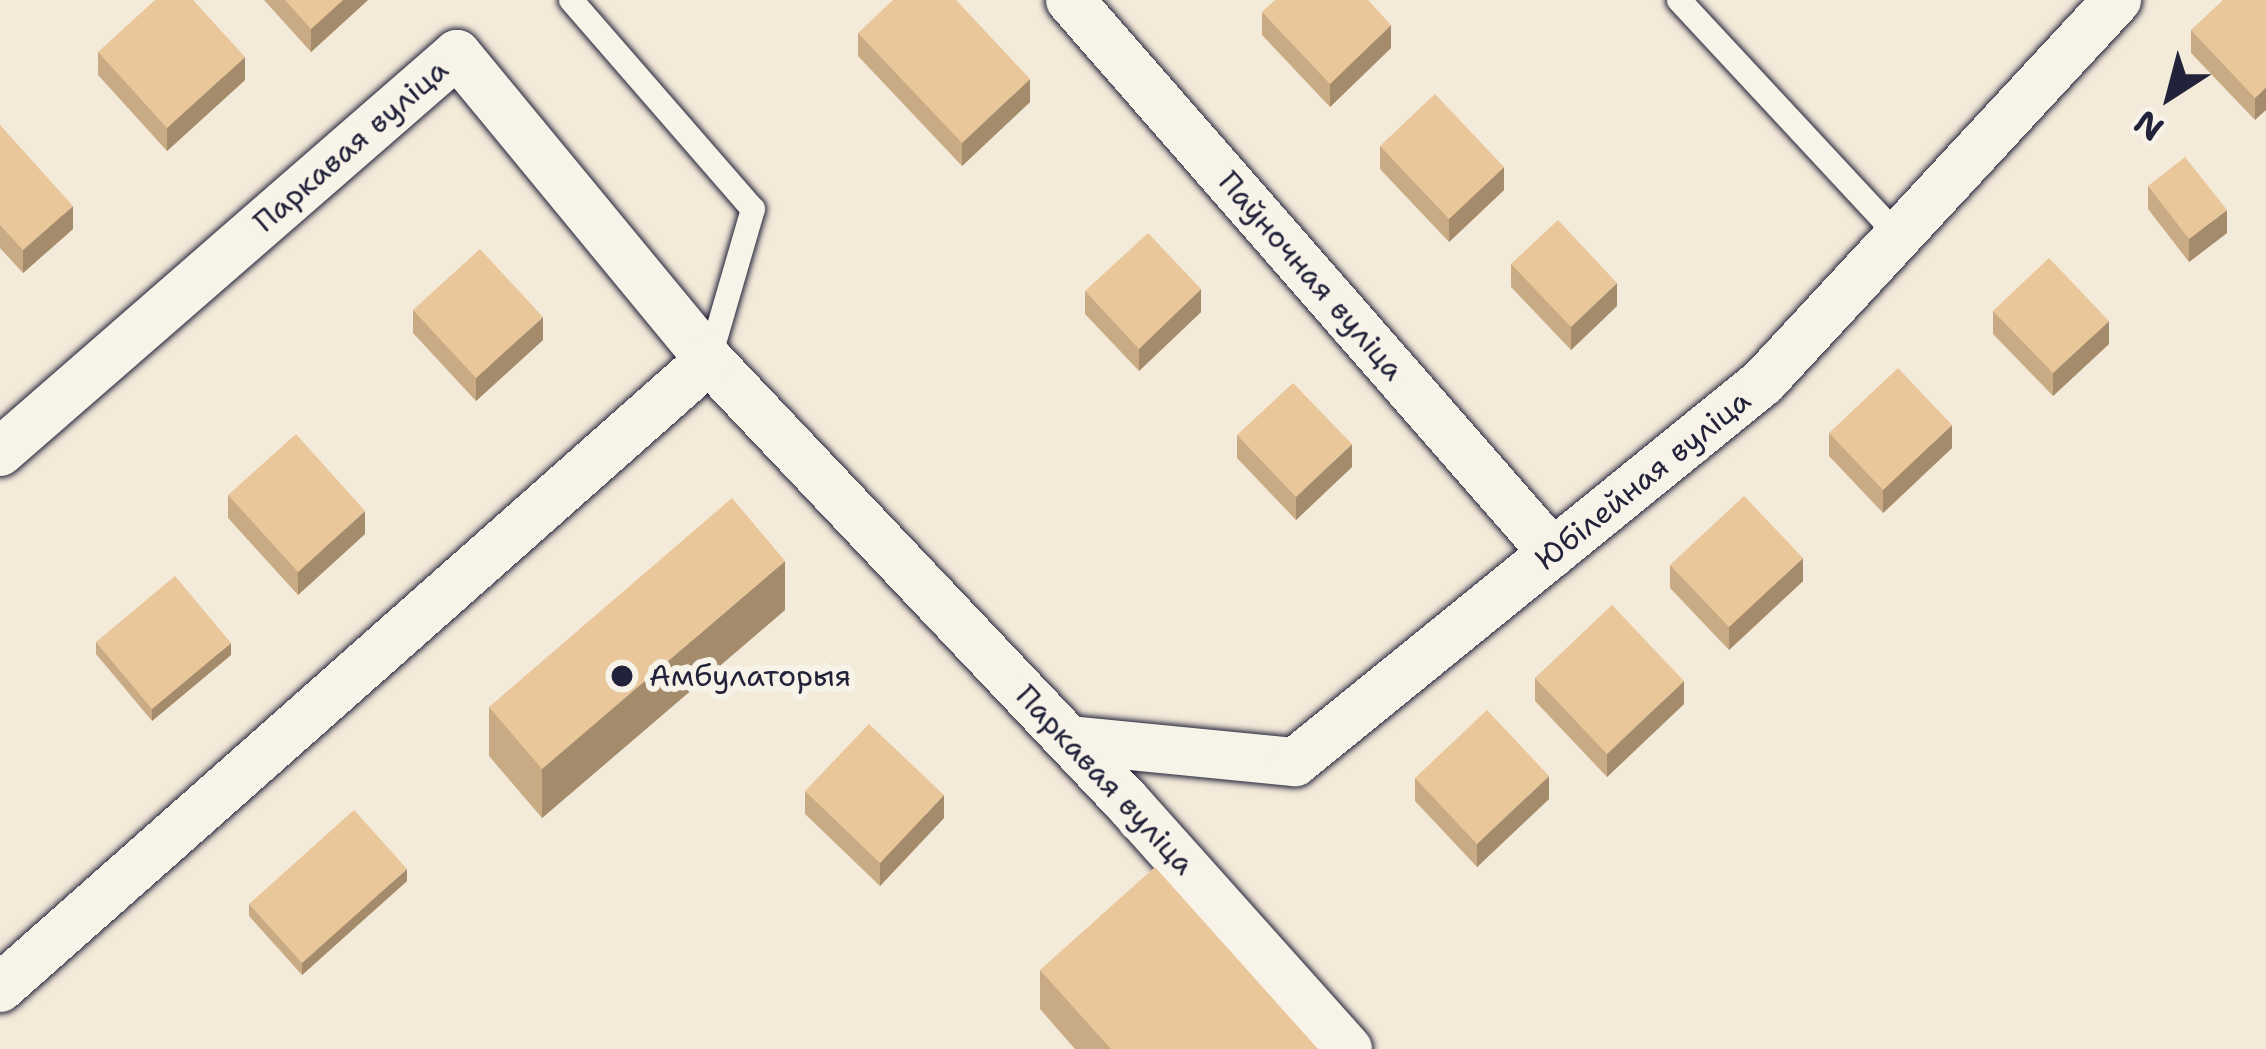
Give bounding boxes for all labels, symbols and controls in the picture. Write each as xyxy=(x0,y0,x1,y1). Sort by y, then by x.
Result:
north arrow xyxy=(2110,36,2230,156)
street label: Паркавая вуліца xyxy=(246,52,456,240)
text: N xyxy=(2125,100,2172,151)
street label: Паўночная вуліца xyxy=(1211,164,1411,388)
street label: Юбілейная вуліца xyxy=(1528,382,1758,578)
place label: Амбулаторыя xyxy=(649,658,851,694)
marker: Амбулаторыя xyxy=(606,660,638,692)
street label: Паркавая вуліца xyxy=(1008,678,1202,882)

